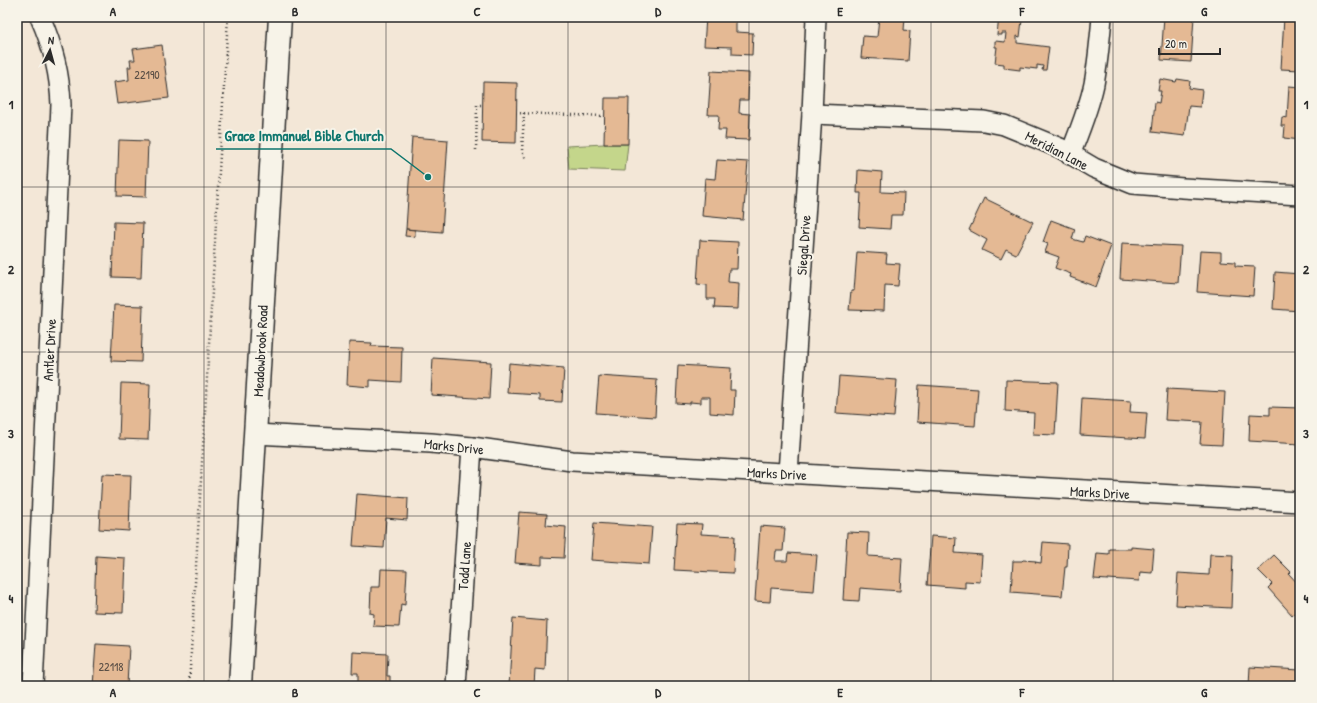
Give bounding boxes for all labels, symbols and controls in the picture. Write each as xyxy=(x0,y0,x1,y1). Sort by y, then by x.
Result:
text: A xyxy=(110,2,117,20)
text: B xyxy=(292,2,299,20)
text: C xyxy=(473,2,481,20)
text: D xyxy=(655,2,662,20)
text: E xyxy=(837,2,843,20)
text: F xyxy=(1019,2,1026,20)
text: G xyxy=(1201,2,1208,20)
north arrow xyxy=(30,30,70,70)
scale bar xyxy=(1159,30,1220,56)
text: N xyxy=(47,33,55,47)
text: 20 m xyxy=(1165,35,1187,52)
house number: 22190 xyxy=(134,66,160,83)
text: 1 xyxy=(9,95,14,113)
text: 1 xyxy=(1304,95,1309,113)
callout: Grace Immanuel Bible Church xyxy=(216,122,391,149)
text: Grace Immanuel Bible Church xyxy=(224,125,384,146)
street label: Meridian Lane xyxy=(1022,126,1092,174)
street label: Siegal Drive xyxy=(791,214,816,276)
text: 2 xyxy=(8,260,15,278)
text: 2 xyxy=(1303,260,1310,278)
street label: Meadowbrook Road xyxy=(248,304,272,397)
street label: Antler Drive xyxy=(38,318,60,382)
text: 3 xyxy=(8,424,14,442)
text: 3 xyxy=(1303,424,1309,442)
street label: Marks Drive xyxy=(423,433,485,459)
street label: Marks Drive xyxy=(747,462,808,484)
street label: Marks Drive xyxy=(1070,481,1131,503)
street label: Todd Lane xyxy=(453,541,475,591)
text: 4 xyxy=(9,589,14,607)
text: 4 xyxy=(1304,589,1309,607)
house number: 22118 xyxy=(98,658,124,675)
text: A xyxy=(110,683,117,701)
text: B xyxy=(292,683,299,701)
text: C xyxy=(473,683,481,701)
text: D xyxy=(655,683,662,701)
text: E xyxy=(837,683,843,701)
text: F xyxy=(1019,683,1026,701)
text: G xyxy=(1201,683,1208,701)

